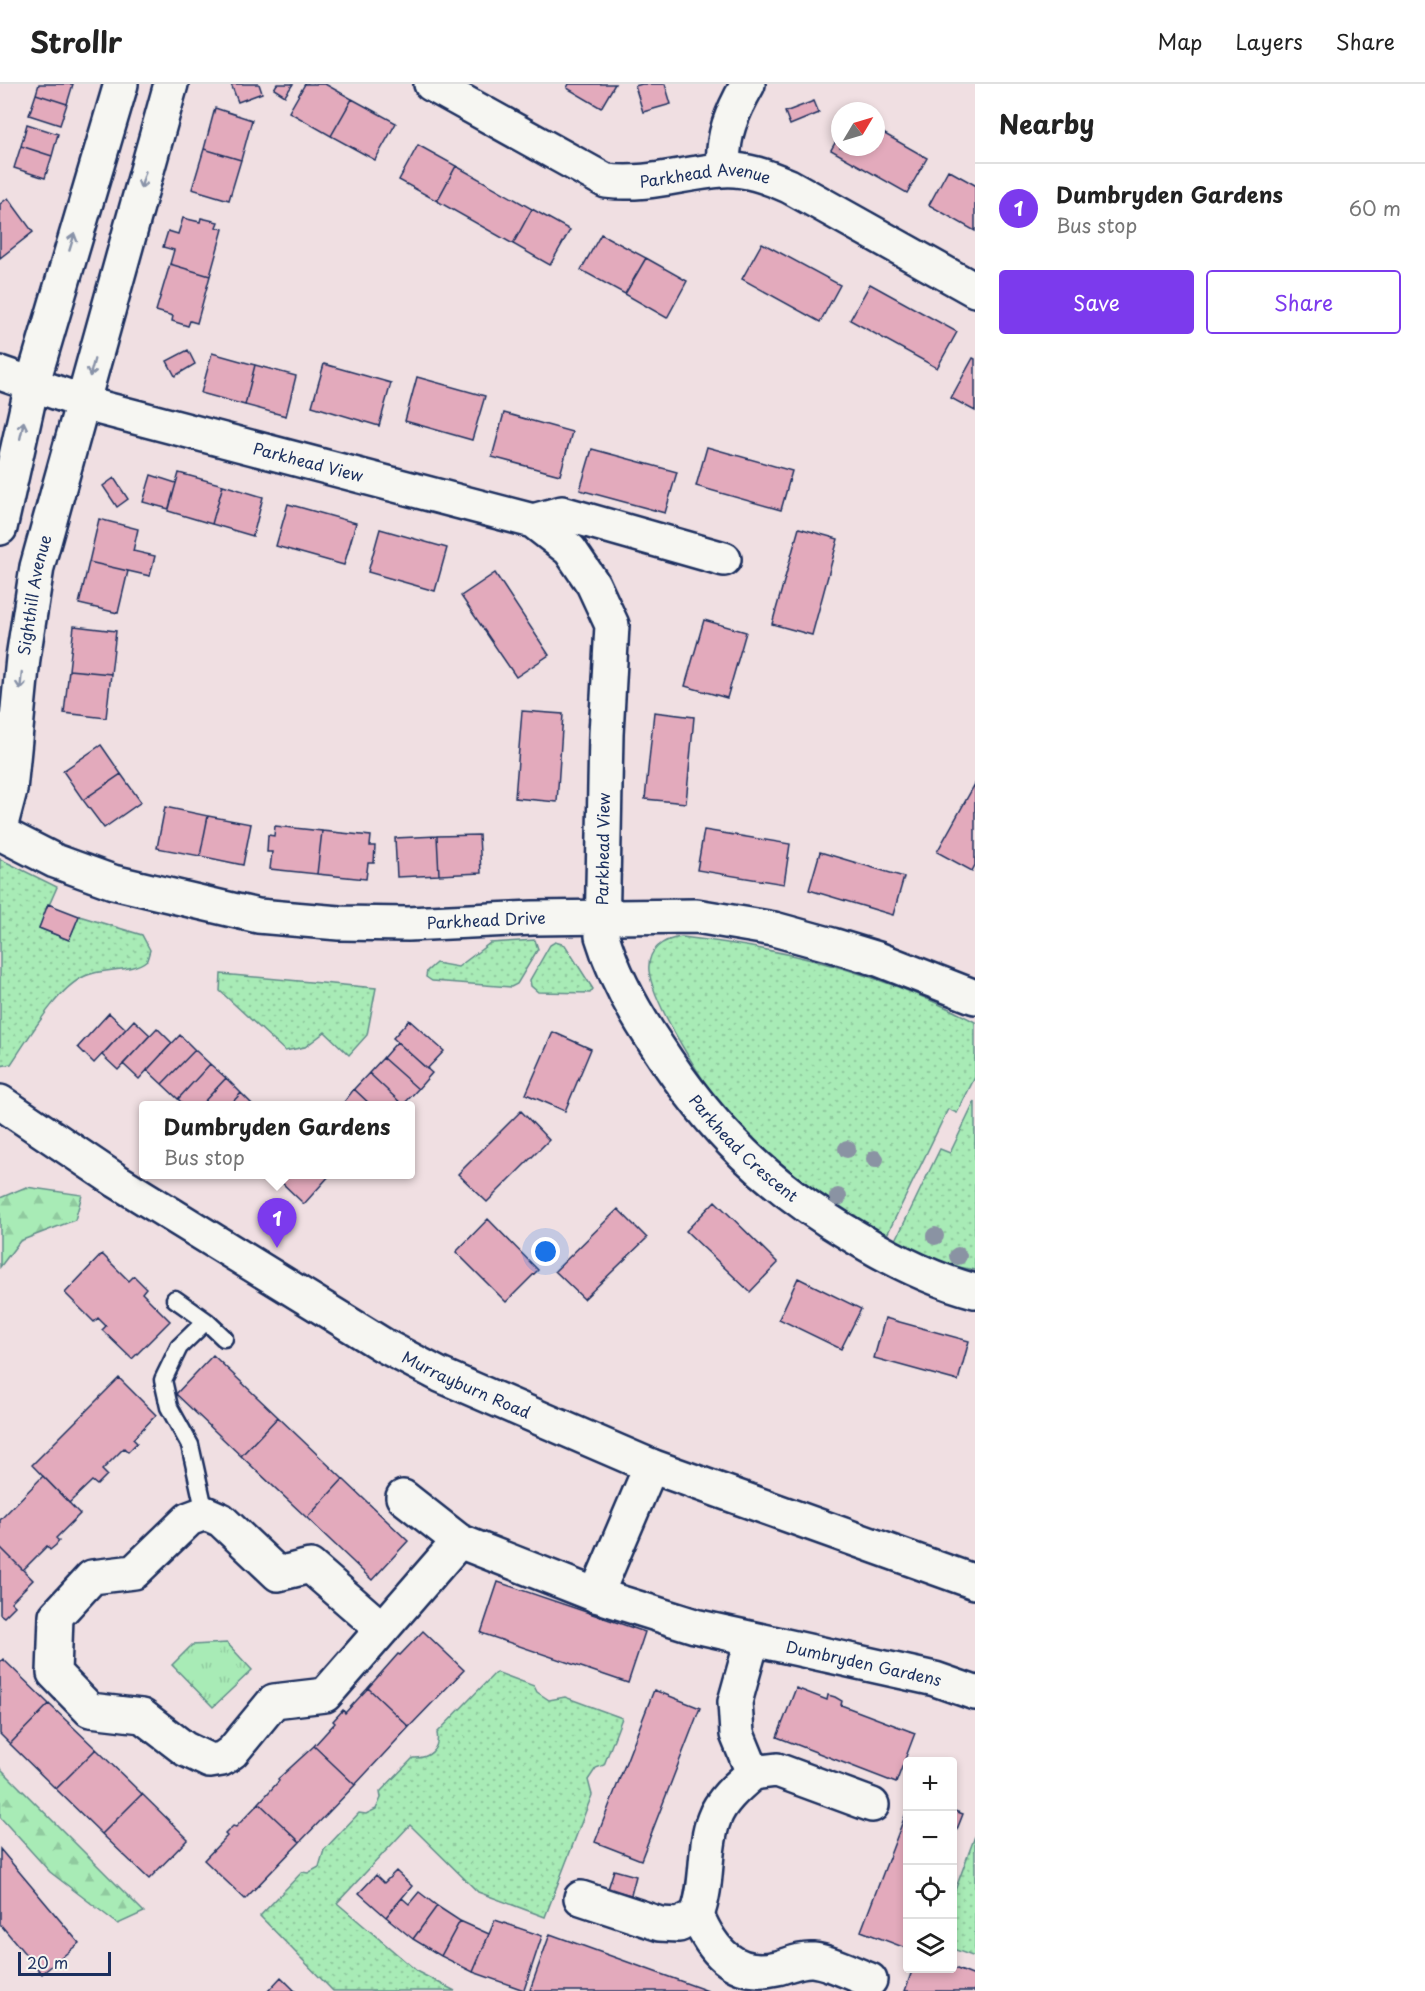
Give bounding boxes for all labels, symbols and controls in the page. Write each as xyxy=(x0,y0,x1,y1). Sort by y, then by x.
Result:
text: Strollr xyxy=(30,20,122,63)
text: Map xyxy=(1158,25,1202,57)
text: Layers xyxy=(1235,25,1303,57)
text: Share xyxy=(1336,25,1395,57)
north arrow xyxy=(831,102,885,156)
text: Nearby xyxy=(999,104,1094,143)
street label: Parkhead Avenue xyxy=(638,157,775,193)
one-way arrow xyxy=(137,170,148,189)
text: Dumbryden Gardens xyxy=(1056,177,1283,210)
text: 1 xyxy=(1014,193,1023,223)
text: 60 m xyxy=(1349,193,1401,223)
text: Bus stop xyxy=(1056,210,1137,240)
one-way arrow xyxy=(68,233,79,252)
button: Save xyxy=(999,270,1194,334)
button: Share xyxy=(1206,270,1401,334)
one-way arrow xyxy=(85,359,97,378)
one-way arrow xyxy=(16,421,28,440)
street label: Parkhead View xyxy=(251,435,367,487)
street label: Sighthill Avenue xyxy=(11,531,56,657)
one-way arrow xyxy=(15,670,26,690)
street label: Parkhead View xyxy=(589,792,615,906)
street label: Parkhead Drive xyxy=(426,905,546,934)
street label: Parkhead Crescent xyxy=(684,1089,804,1207)
popup xyxy=(139,1101,415,1179)
text: Dumbryden Gardens xyxy=(164,1109,391,1142)
text: Bus stop xyxy=(164,1142,245,1172)
pin: 1 xyxy=(258,1198,296,1248)
your location xyxy=(531,1237,560,1266)
street label: Murrayburn Road xyxy=(398,1344,535,1424)
street label: Dumbryden Gardens xyxy=(784,1633,945,1691)
map controls xyxy=(903,1757,957,1973)
button: + xyxy=(903,1757,957,1811)
button: − xyxy=(903,1811,957,1865)
button: locate xyxy=(903,1865,957,1919)
button: layers xyxy=(903,1919,957,1973)
scale bar xyxy=(18,1949,111,1976)
text: 20 m xyxy=(27,1950,68,1974)

